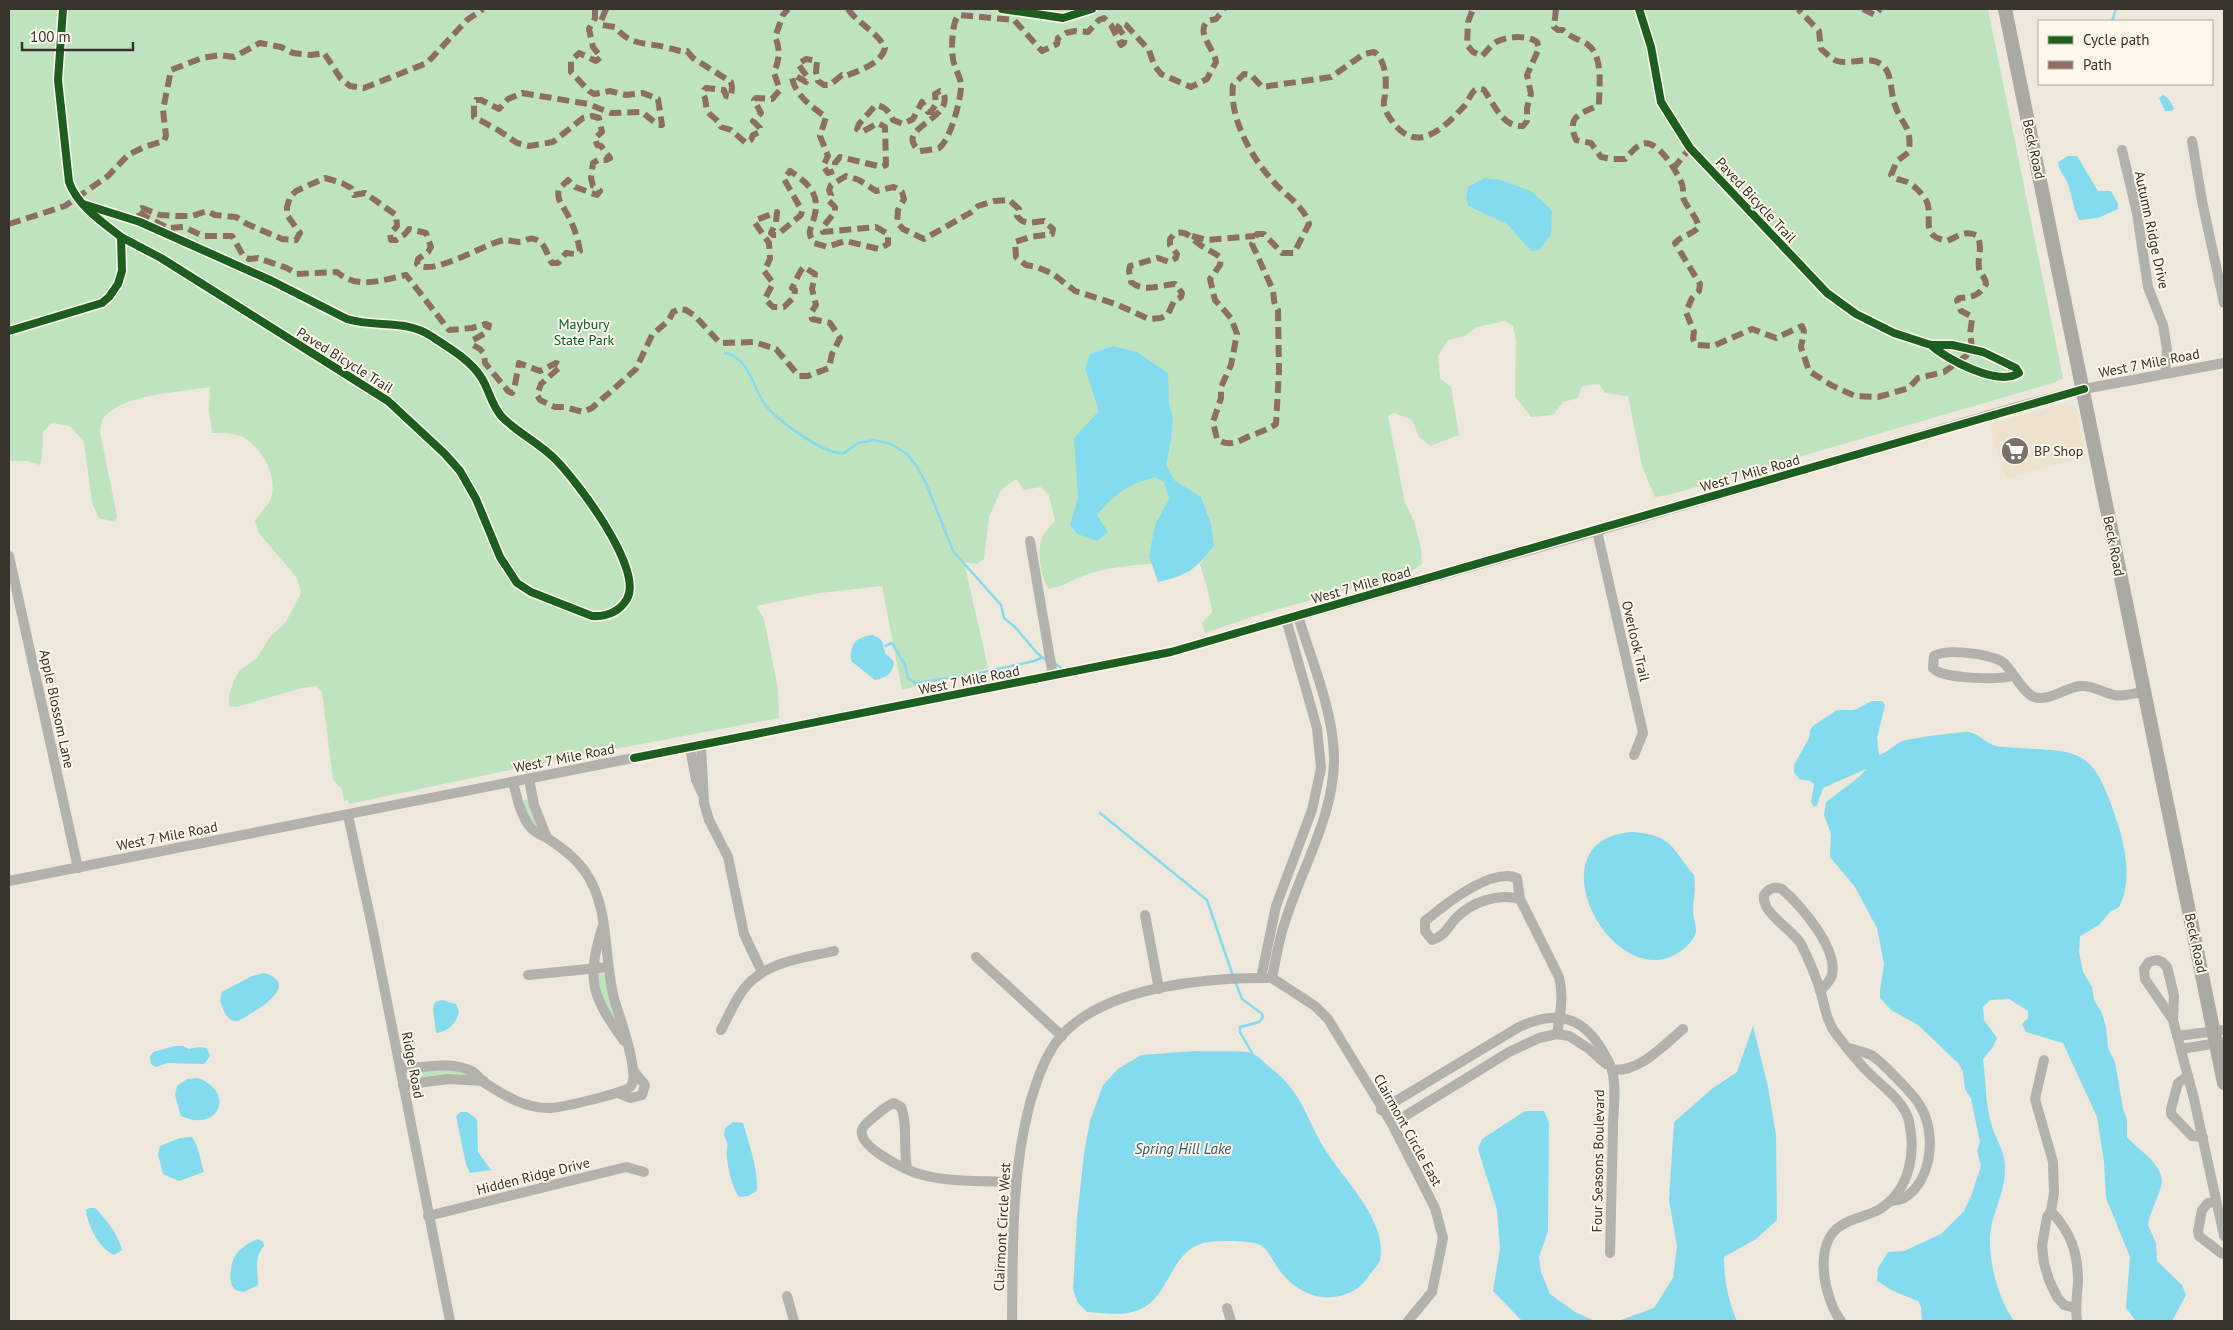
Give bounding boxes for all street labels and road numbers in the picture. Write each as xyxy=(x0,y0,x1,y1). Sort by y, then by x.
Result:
street label: Beck Road xyxy=(2019,117,2049,181)
street label: Paved Bicycle Trail xyxy=(1712,154,1800,246)
street label: Autumn Ridge Drive xyxy=(2131,169,2173,291)
street label: Paved Bicycle Trail xyxy=(293,323,397,397)
street label: West 7 Mile Road xyxy=(2097,344,2201,382)
street label: West 7 Mile Road xyxy=(1698,450,1802,496)
street label: Beck Road xyxy=(2099,514,2129,578)
street label: West 7 Mile Road xyxy=(1309,562,1413,608)
street label: Overlook Trail xyxy=(1618,599,1654,683)
street label: Apple Blossom Lane xyxy=(36,648,78,770)
street label: West 7 Mile Road xyxy=(917,661,1021,699)
street label: West 7 Mile Road xyxy=(512,739,616,777)
street label: West 7 Mile Road xyxy=(115,817,219,855)
street label: Beck Road xyxy=(2181,911,2211,975)
street label: Ridge Road xyxy=(398,1030,428,1100)
street label: Clairmont Circle East xyxy=(1370,1071,1446,1189)
street label: Four Seasons Boulevard xyxy=(1588,1089,1608,1233)
street label: Hidden Ridge Drive xyxy=(475,1153,591,1199)
street label: Clairmont Circle West xyxy=(990,1162,1014,1292)

